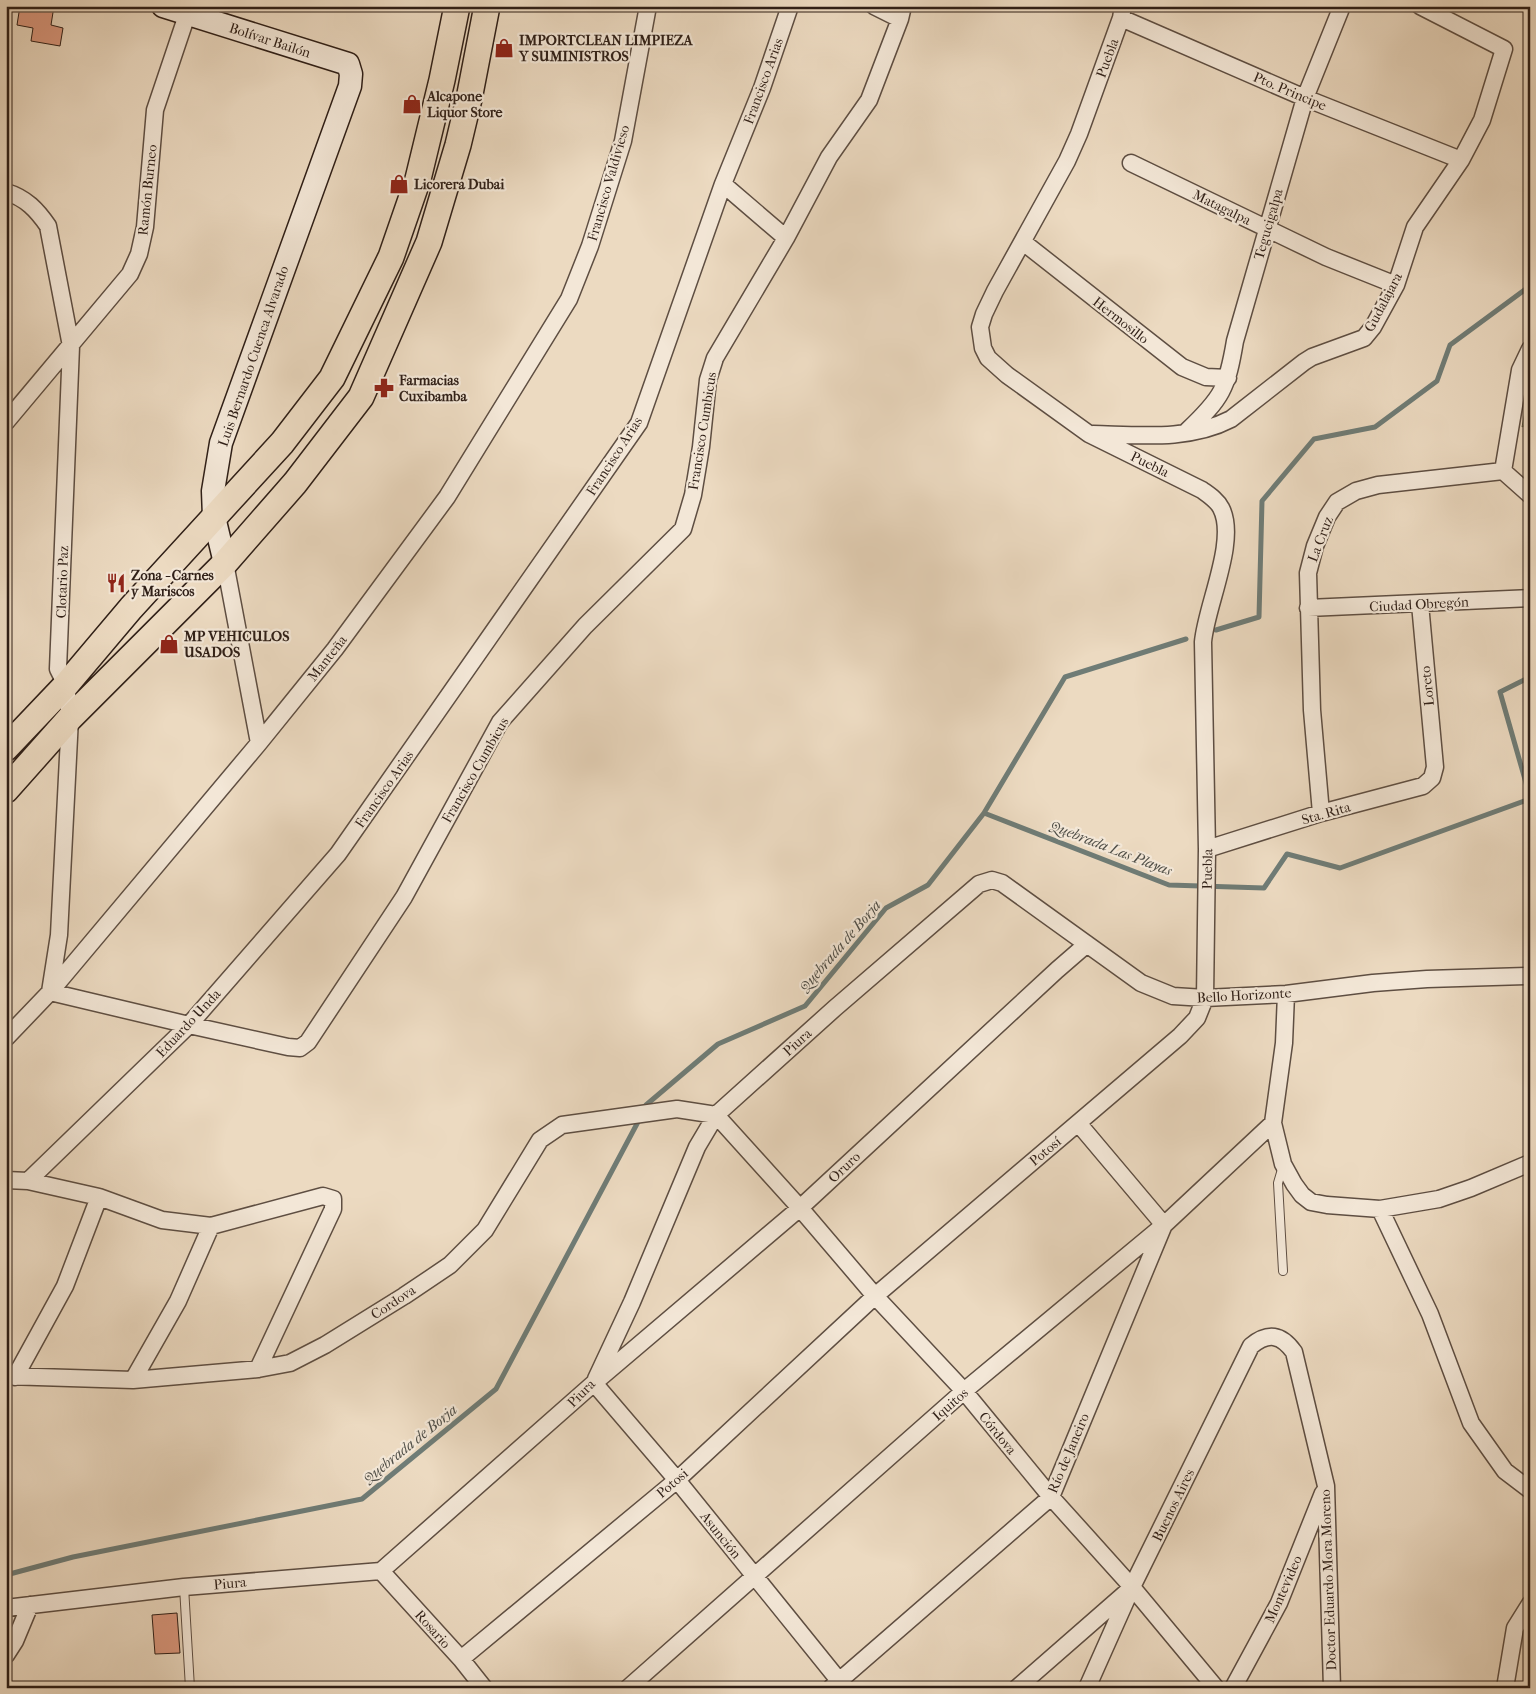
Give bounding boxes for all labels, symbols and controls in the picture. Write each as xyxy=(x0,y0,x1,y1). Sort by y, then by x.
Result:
street label: Bolívar Bailón xyxy=(227,19,313,62)
place label: IMPORTCLEAN LIMPIEZA Y SUMINISTROS xyxy=(518,32,693,65)
street label: Francisco Arias xyxy=(740,36,787,127)
street label: Puebla xyxy=(1093,36,1123,80)
shop icon: IMPORTCLEAN LIMPIEZA Y SUMINISTROS xyxy=(493,37,515,59)
street label: Pto. Principe xyxy=(1251,68,1329,114)
place label: Alcapone Liquor Store xyxy=(426,88,503,121)
shop icon: Alcapone Liquor Store xyxy=(401,93,423,115)
street label: Francisco Valdivieso xyxy=(584,123,633,243)
street label: Ramón Burneo xyxy=(134,144,161,237)
shop icon: Licorera Dubai xyxy=(388,173,410,195)
place label: Licorera Dubai xyxy=(414,176,505,193)
street label: Matagalpa xyxy=(1190,186,1254,229)
street label: Tegucigalpa xyxy=(1250,186,1287,262)
street label: Luis Bernardo Cuenca Alvarado xyxy=(215,264,292,449)
street label: Gudalajara xyxy=(1361,269,1406,335)
street label: Hermosillo xyxy=(1089,293,1152,348)
street label: Francisco Cumbicus xyxy=(685,371,720,491)
place label: Farmacias Cuxibamba xyxy=(398,372,467,405)
pharmacy icon: Farmacias Cuxibamba xyxy=(373,377,395,399)
street label: Francisco Arias xyxy=(583,414,646,499)
street label: Puebla xyxy=(1128,448,1172,481)
street label: La Cruz xyxy=(1304,514,1337,564)
street label: Clotario Paz xyxy=(53,545,72,619)
place label: Zona - Carnes y Mariscos xyxy=(131,567,215,600)
restaurant icon: Zona - Carnes y Mariscos xyxy=(105,572,127,594)
street label: Ciudad Obregón xyxy=(1369,593,1469,616)
place label: MP VEHICULOS USADOS xyxy=(183,628,289,661)
street label: Manteña xyxy=(304,631,351,685)
shop icon: MP VEHICULOS USADOS xyxy=(158,633,180,655)
street label: Loreto xyxy=(1417,665,1438,707)
street label: Francisco Cumbicus xyxy=(438,714,513,826)
street label: Francisco Arias xyxy=(351,747,417,831)
street label: Sta. Rita xyxy=(1300,798,1353,829)
water label: Quebrada Las Playas xyxy=(1047,816,1175,880)
street label: Puebla xyxy=(1199,848,1216,890)
water label: Quebrada de Borja xyxy=(795,896,885,996)
street label: Eduardo Unda xyxy=(152,985,225,1061)
street label: Bello Horizonte xyxy=(1196,985,1292,1006)
street label: Piura xyxy=(779,1025,816,1060)
street label: Potosí xyxy=(1026,1133,1065,1170)
street label: Oruro xyxy=(825,1148,864,1187)
street label: Cordova xyxy=(368,1281,419,1323)
street label: Piura xyxy=(564,1375,599,1411)
street label: Iquitos xyxy=(929,1384,972,1424)
water label: Quebrada de Borja xyxy=(359,1401,461,1488)
street label: Córdova xyxy=(975,1409,1020,1459)
street label: Río de Janeiro xyxy=(1044,1411,1093,1496)
street label: Potosi xyxy=(653,1465,692,1502)
street label: Buenos Aires xyxy=(1149,1466,1198,1544)
street label: Doctor Eduardo Mora Moreno xyxy=(1317,1489,1340,1671)
street label: Asunción xyxy=(696,1508,745,1562)
street label: Montevideo xyxy=(1261,1553,1306,1626)
street label: Piura xyxy=(213,1574,248,1593)
street label: Rosario xyxy=(411,1607,454,1652)

